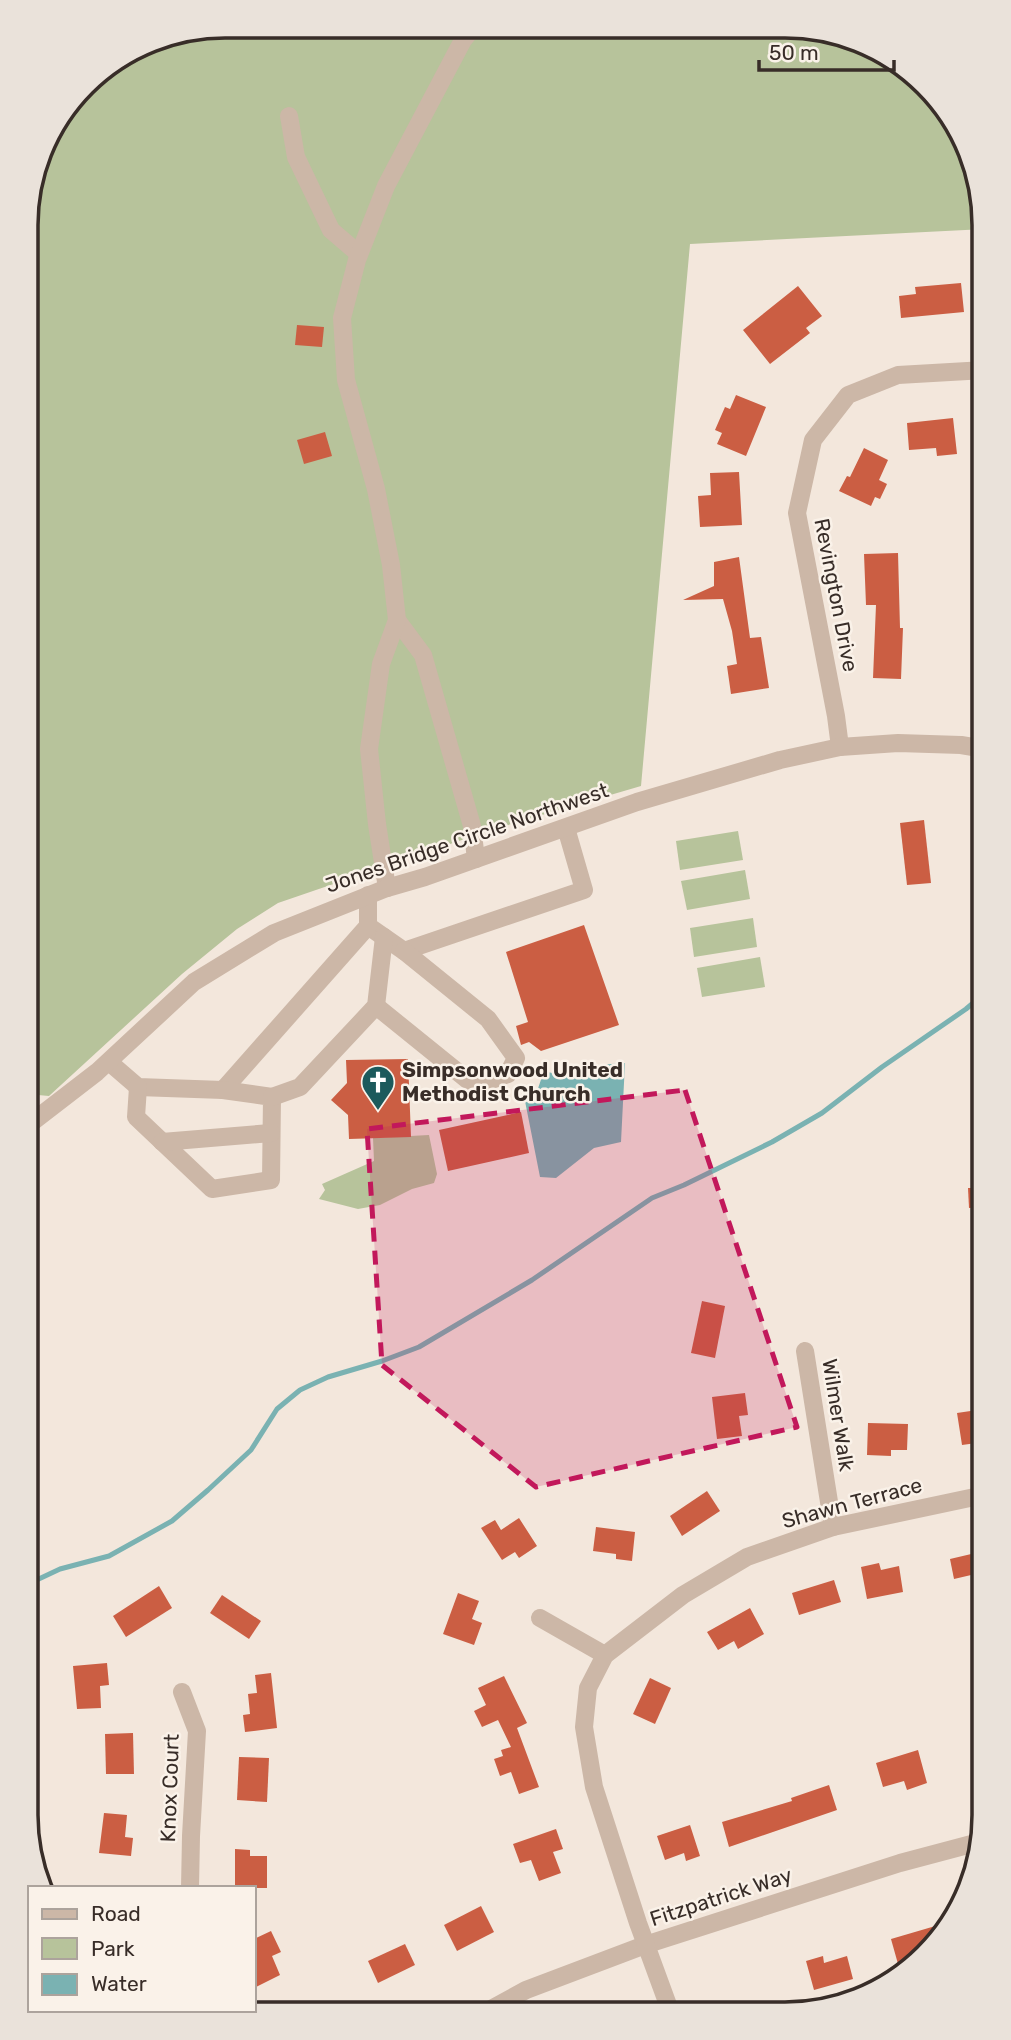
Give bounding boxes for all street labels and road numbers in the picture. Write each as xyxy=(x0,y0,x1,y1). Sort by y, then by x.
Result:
street label: Revington Drive xyxy=(809,516,864,674)
street label: Jones Bridge Circle Northwest xyxy=(322,777,612,898)
street label: Wilmer Walk xyxy=(817,1357,860,1473)
street label: Shawn Terrace xyxy=(779,1472,925,1533)
street label: Knox Court xyxy=(155,1733,184,1843)
street label: Fitzpatrick Way xyxy=(647,1862,795,1931)

